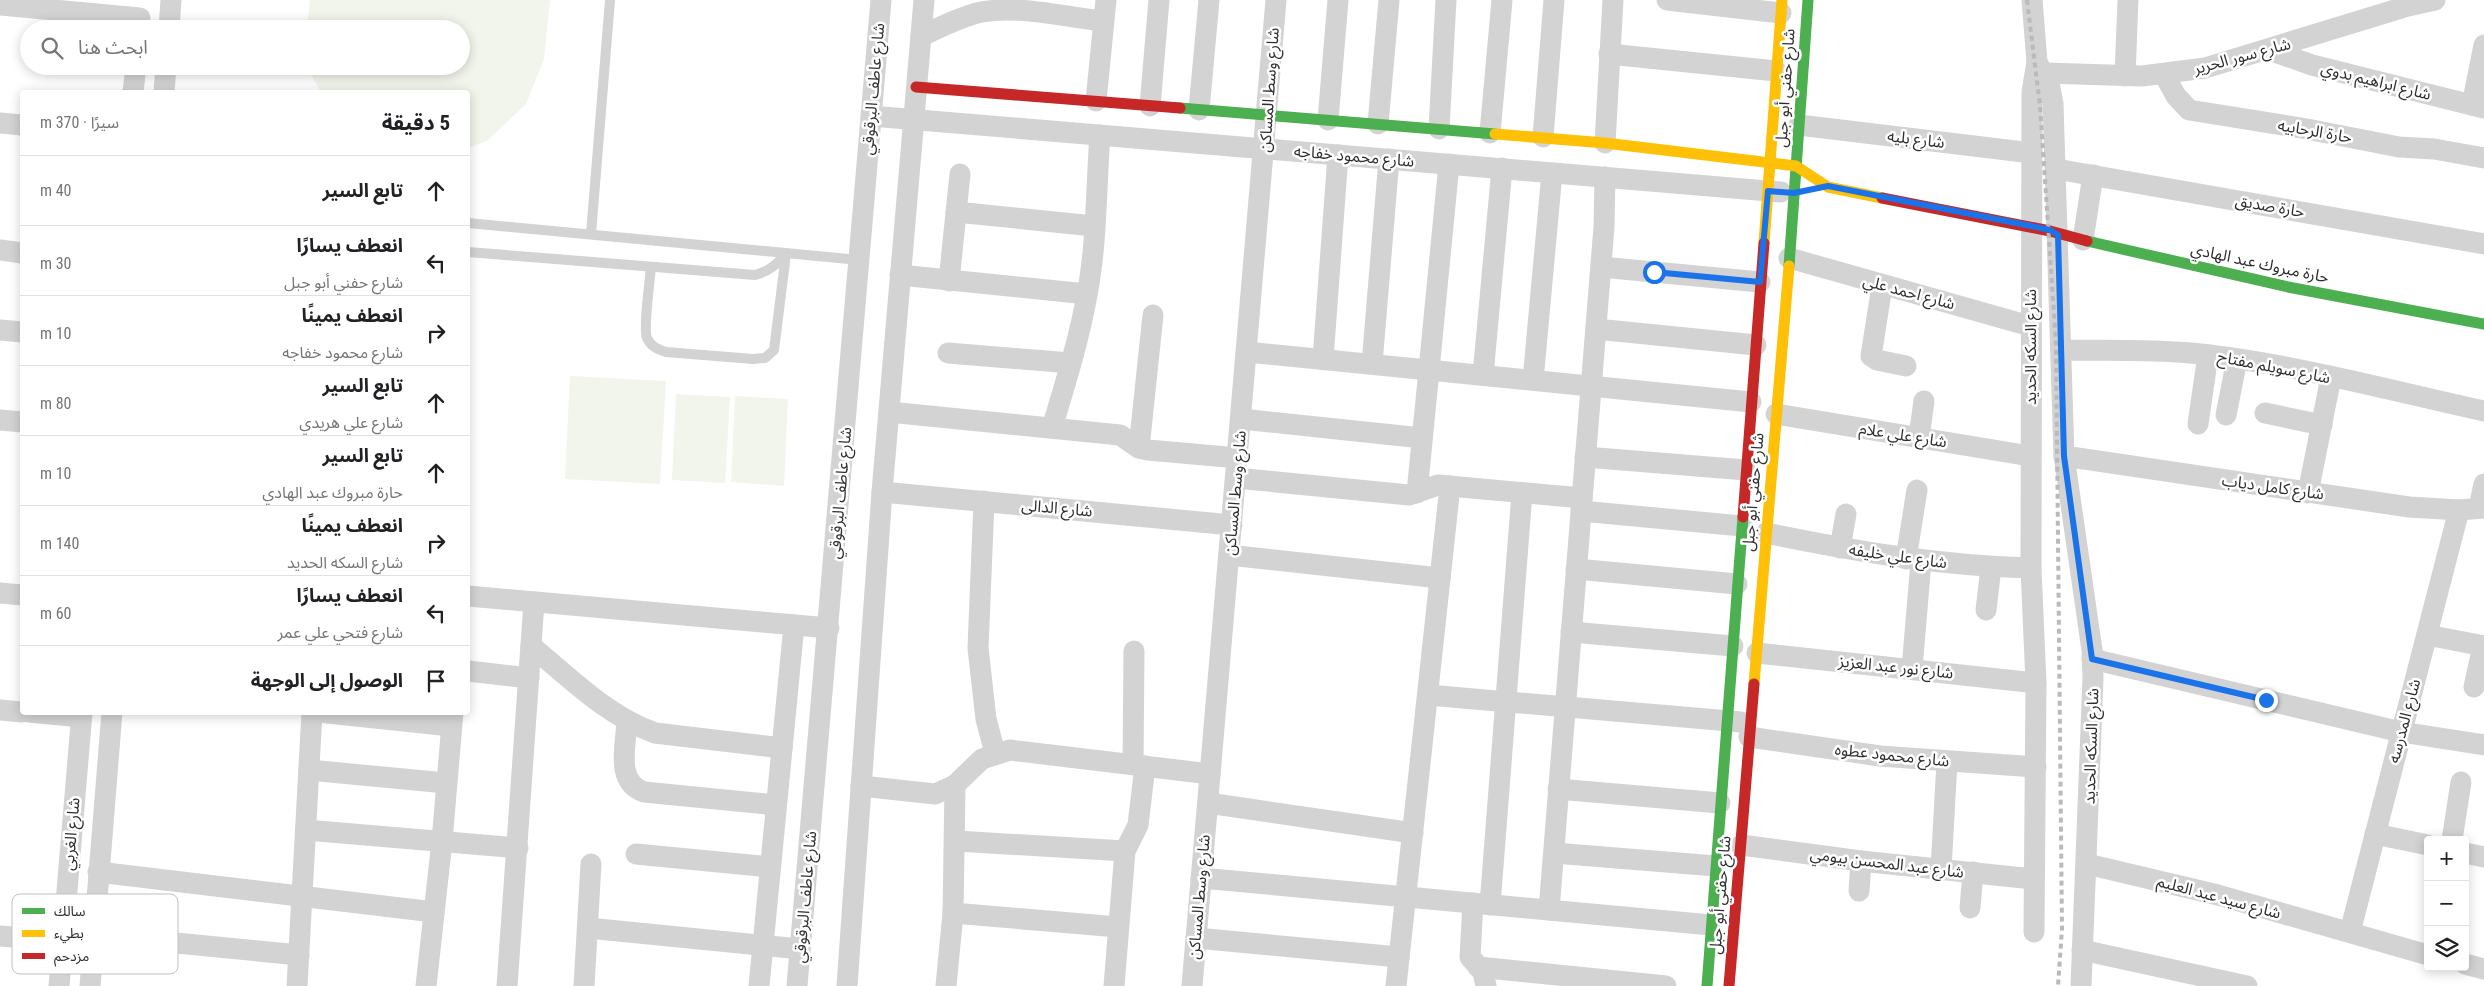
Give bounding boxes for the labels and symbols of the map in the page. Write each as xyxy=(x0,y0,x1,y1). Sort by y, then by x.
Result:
street label: شارع عاطف البرقوقي xyxy=(858,22,891,156)
street label: شارع وسط المساكن xyxy=(1255,27,1286,153)
street label: شارع حفني أبو جبل xyxy=(1771,28,1802,148)
street label: شارع سور الحرير xyxy=(2190,34,2293,81)
street label: شارع ابراهيم بدوي xyxy=(2318,58,2433,107)
street label: حارة الرحابيه xyxy=(2276,115,2354,147)
street label: شارع بليه xyxy=(1886,126,1946,155)
street label: شارع محمود خفاجه xyxy=(1293,141,1415,174)
street label: حارة صديق xyxy=(2234,191,2306,222)
street label: حارة مبروك عبد الهادي xyxy=(2189,239,2331,290)
route start xyxy=(1643,261,1666,284)
street label: شارع احمد علي xyxy=(1860,271,1957,316)
street label: شارع السكه الحديد xyxy=(2021,289,2043,405)
street label: شارع سويلم مفتاح xyxy=(2215,347,2332,390)
street label: شارع علي علام xyxy=(1857,419,1948,454)
street label: شارع عاطف البرقوقي xyxy=(825,426,858,560)
street label: شارع وسط المساكن xyxy=(1220,430,1253,556)
street label: شارع حفني أبو جبل xyxy=(1738,432,1771,552)
street label: شارع كامل دياب xyxy=(2220,470,2325,507)
street label: شارع الدالى xyxy=(1020,495,1093,524)
street label: شارع علي خليفه xyxy=(1847,540,1948,575)
street label: شارع نور عبد العزيز xyxy=(1836,651,1954,685)
street label: شارع المدرسه xyxy=(2384,677,2427,766)
street label: شارع السكه الحديد xyxy=(2079,688,2106,804)
route end xyxy=(2255,689,2278,712)
street label: شارع محمود عطوه xyxy=(1834,740,1950,773)
street label: شارع الغربي xyxy=(58,797,87,872)
street label: شارع عاطف البرقوقي xyxy=(790,830,823,964)
street label: شارع وسط المساكن xyxy=(1184,834,1217,960)
street label: شارع حفني أبو جبل xyxy=(1705,835,1738,955)
street label: شارع عبد المحسن بيومي xyxy=(1809,844,1965,885)
street label: شارع سيد عبد العليم xyxy=(2154,871,2283,926)
legend xyxy=(12,894,178,974)
text: سالك xyxy=(54,903,86,919)
text: بطيء xyxy=(54,925,84,944)
text: مزدحم xyxy=(54,948,89,967)

